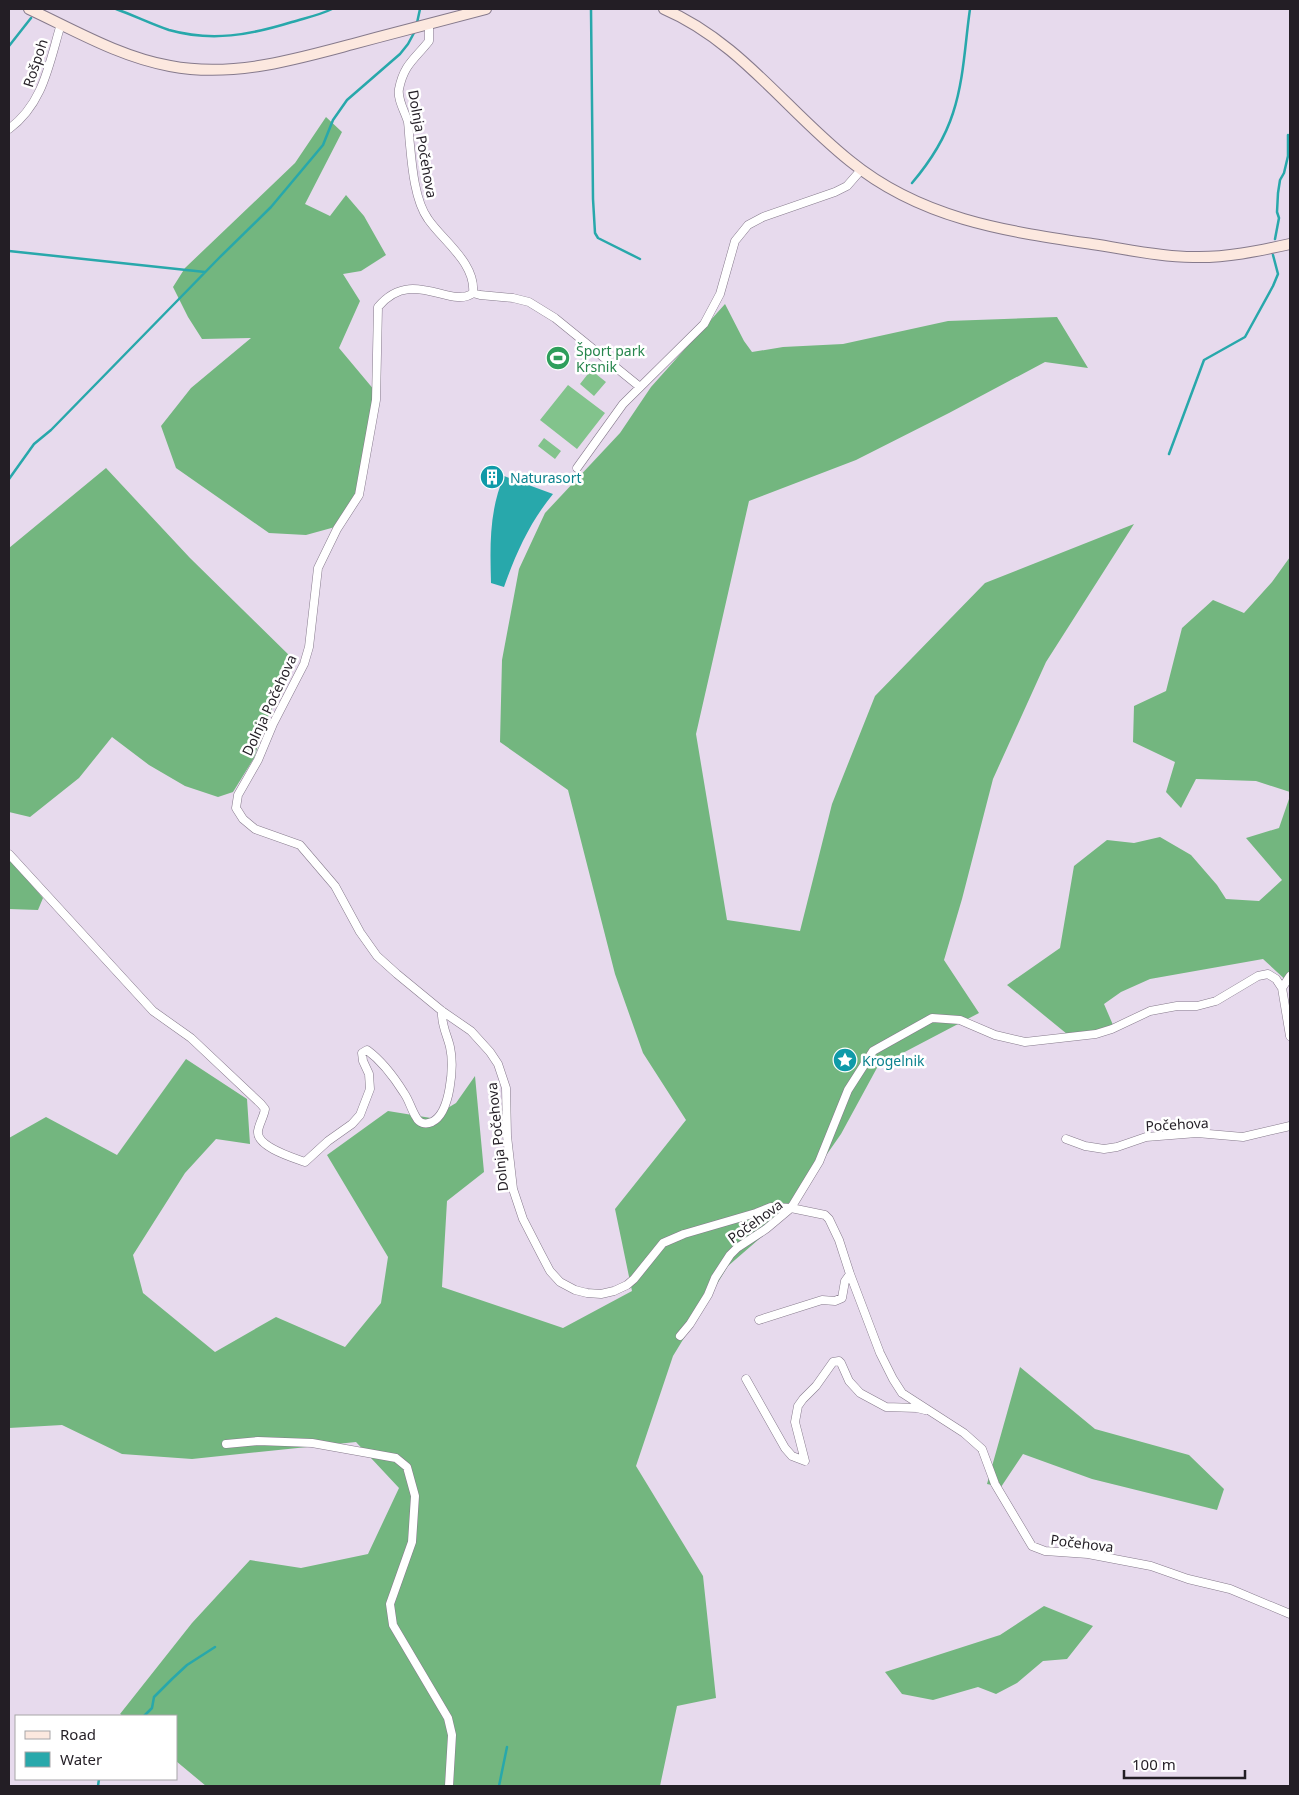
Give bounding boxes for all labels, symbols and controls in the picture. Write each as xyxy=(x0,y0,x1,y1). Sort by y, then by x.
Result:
street label: Rošpoh xyxy=(18,36,52,90)
street label: Dolnja Počehova xyxy=(404,88,442,200)
place label: Šport park Krsnik xyxy=(576,341,645,376)
sports icon: Šport park Krsnik xyxy=(545,345,571,371)
building icon: Naturasort xyxy=(479,464,505,490)
place label: Naturasort xyxy=(510,468,582,487)
street label: Dolnja Počehova xyxy=(237,651,301,759)
place icon: Krogelnik xyxy=(832,1047,858,1073)
place label: Krogelnik xyxy=(862,1051,925,1070)
street label: Dolnja Počehova xyxy=(482,1082,512,1192)
street label: Počehova xyxy=(1145,1113,1209,1135)
street label: Počehova xyxy=(724,1195,786,1247)
street label: Počehova xyxy=(1049,1530,1115,1556)
legend xyxy=(15,1715,178,1780)
text: Road xyxy=(60,1724,96,1744)
scale bar xyxy=(1124,1748,1245,1780)
text: Water xyxy=(60,1749,102,1769)
text: 100 m xyxy=(1132,1754,1176,1774)

